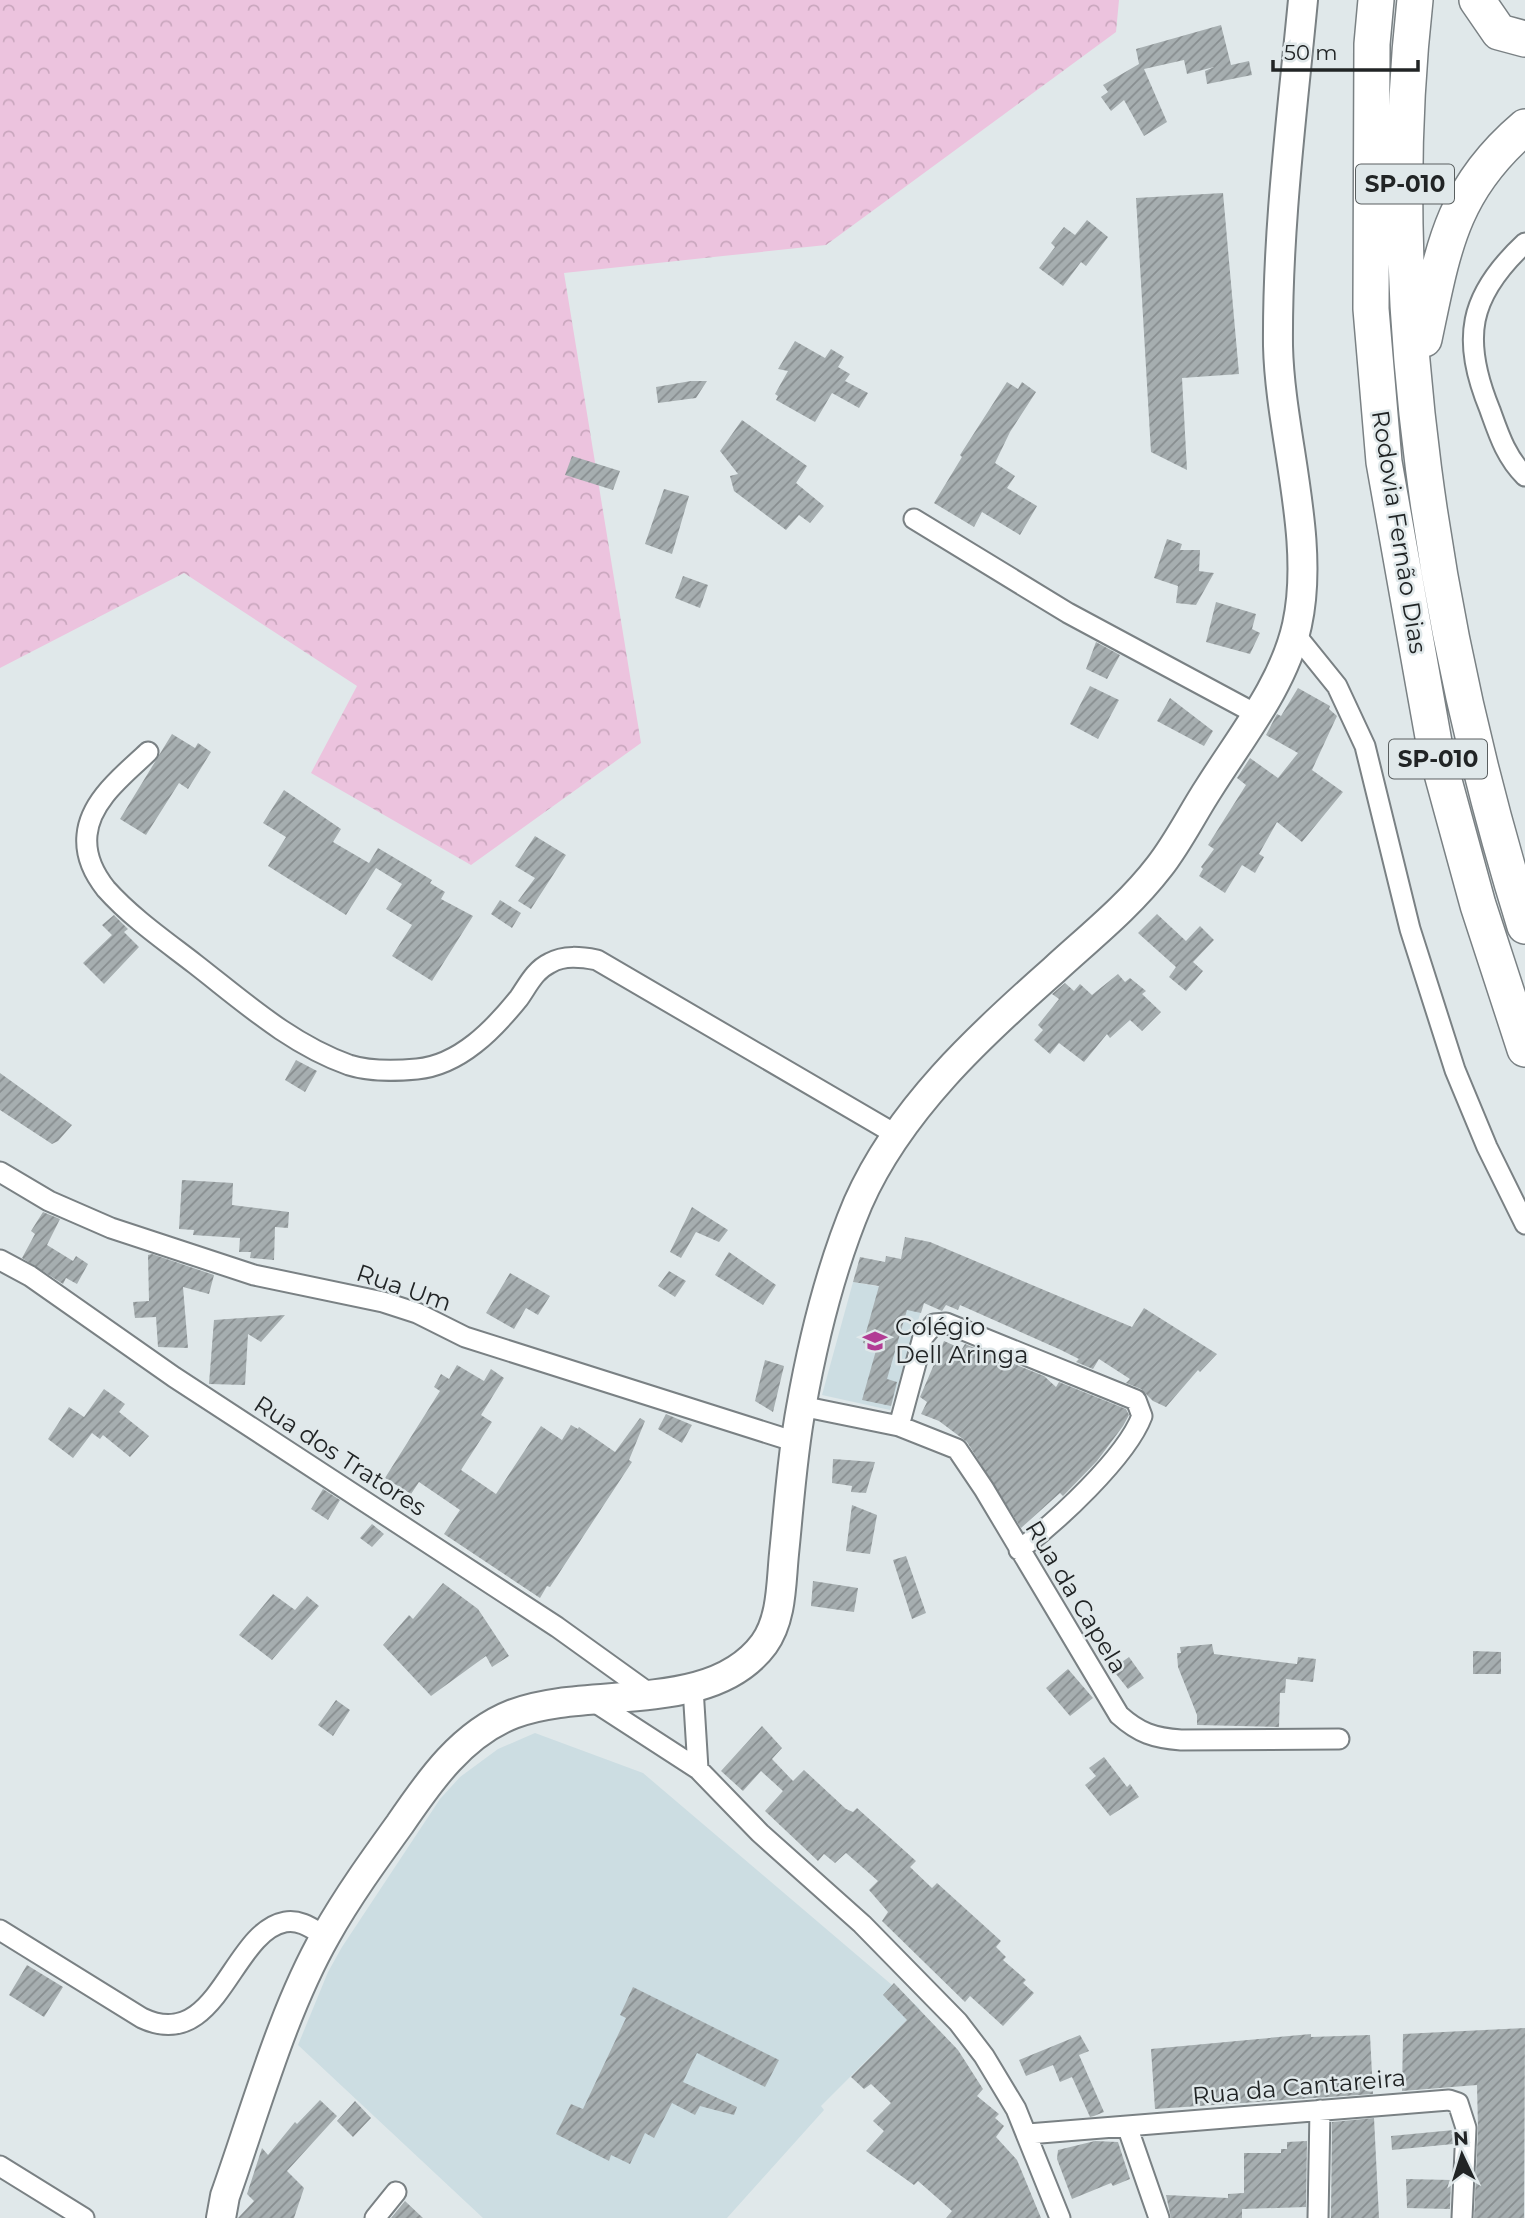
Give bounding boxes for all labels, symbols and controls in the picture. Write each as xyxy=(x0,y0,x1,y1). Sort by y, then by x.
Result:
scale bar xyxy=(1273,28,1418,72)
text: 50 m xyxy=(1284,40,1338,65)
road number: SP-010 xyxy=(1356,164,1454,204)
street label: Rodovia Fernão Dias xyxy=(1366,408,1433,656)
road number: SP-010 xyxy=(1389,740,1487,778)
street label: Rua Um xyxy=(353,1258,455,1317)
place label: Colégio Dell Aringa xyxy=(895,1312,1028,1369)
school or university icon: Colégio Dell Aringa xyxy=(861,1327,889,1355)
street label: Rua dos Tratores xyxy=(249,1389,432,1522)
street label: Rua da Capela xyxy=(1019,1515,1133,1678)
street label: Rua da Cantareira xyxy=(1191,2063,1407,2110)
north arrow xyxy=(1427,2120,1497,2190)
text: N xyxy=(1452,2127,1469,2151)

